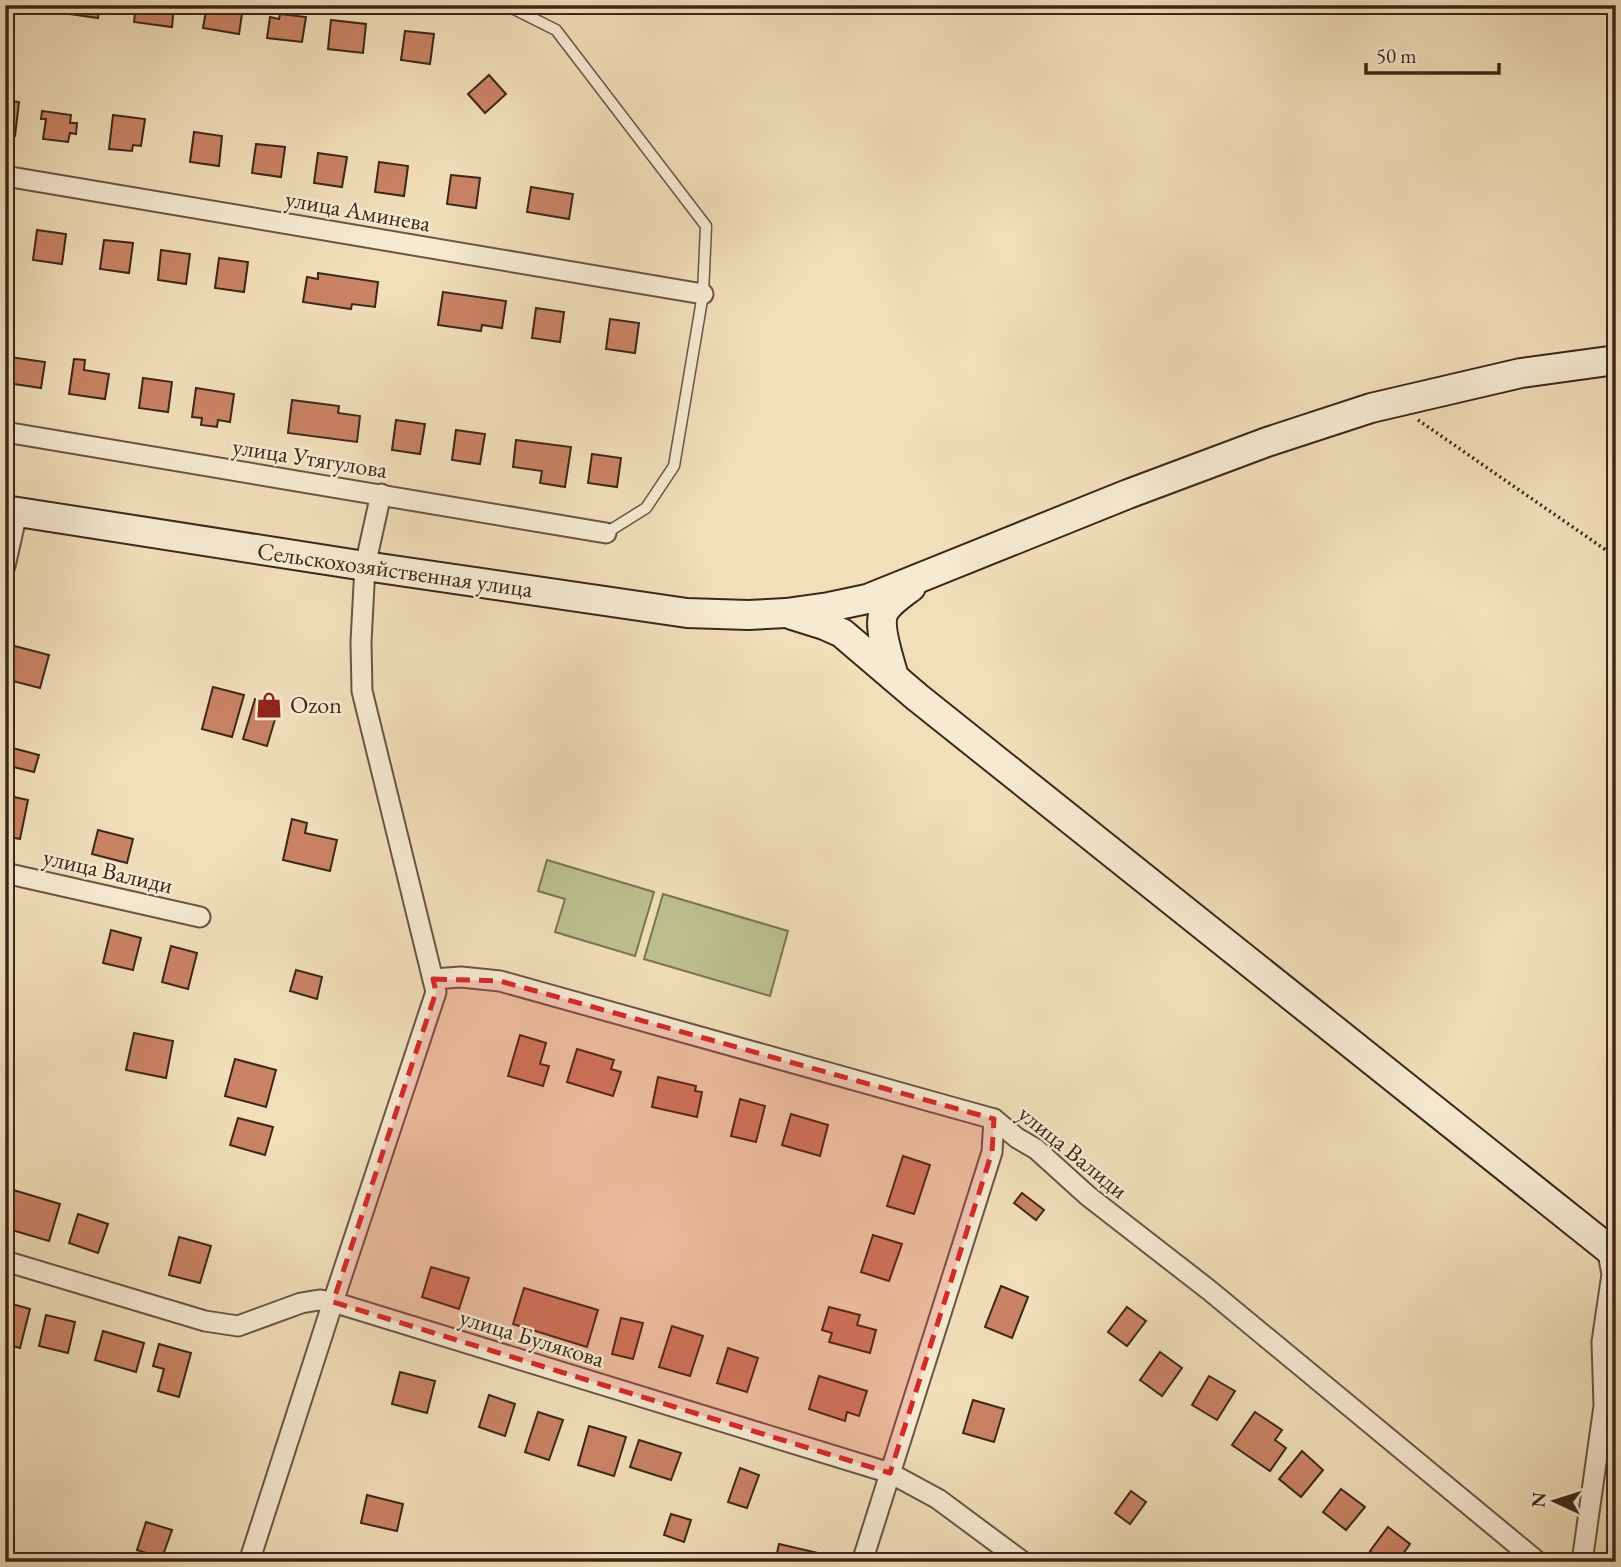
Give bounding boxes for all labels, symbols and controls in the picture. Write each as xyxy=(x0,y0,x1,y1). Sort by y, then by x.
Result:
scale bar xyxy=(1366,32,1498,76)
text: 50 m xyxy=(1376,42,1417,69)
street label: улица Аминева xyxy=(283,183,433,239)
street label: улица Утягулова xyxy=(230,430,390,485)
street label: Сельскохозяйственная улица xyxy=(255,535,535,604)
place label: Ozon xyxy=(290,689,342,720)
shop icon: Ozon xyxy=(254,690,284,720)
street label: улица Валиди xyxy=(40,841,176,901)
street label: улица Валиди xyxy=(1012,1098,1135,1205)
street label: улица Булякова xyxy=(456,1301,609,1374)
north arrow xyxy=(1520,1466,1590,1536)
text: N xyxy=(1526,1491,1552,1508)

